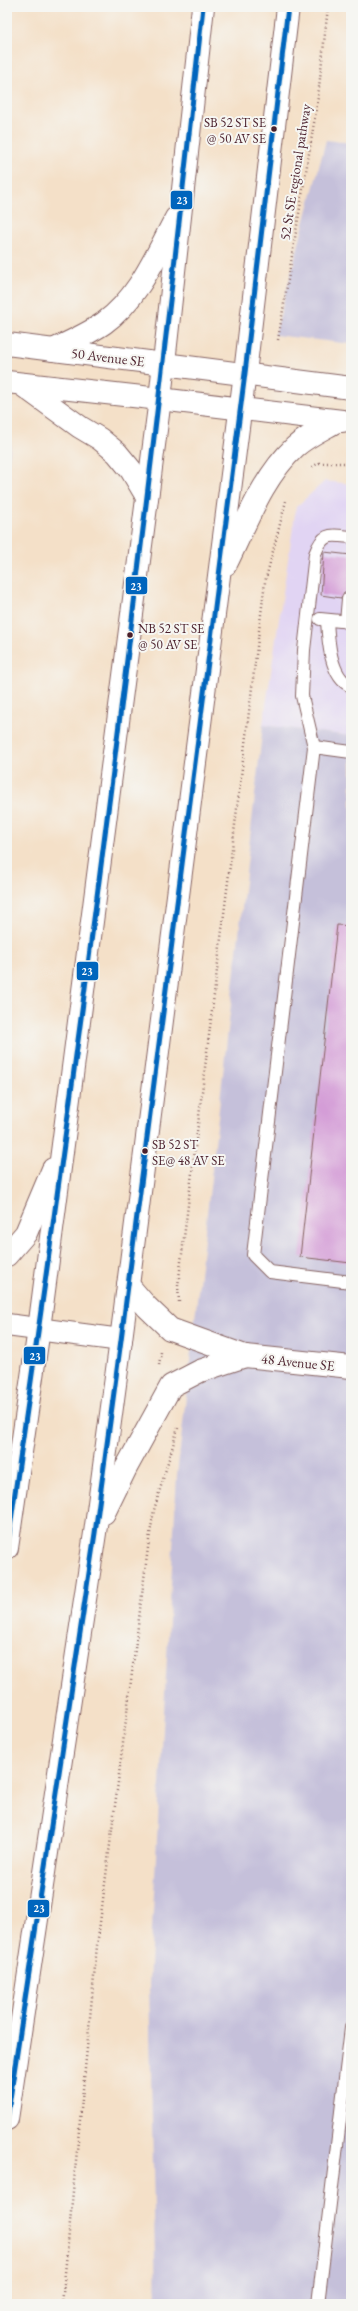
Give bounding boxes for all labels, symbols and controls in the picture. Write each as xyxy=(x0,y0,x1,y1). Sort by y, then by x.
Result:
street label: 52 St SE regional pathway xyxy=(275,102,315,241)
place label: SB 52 ST SE @ 50 AV SE xyxy=(204,114,266,147)
marker: SB 52 ST SE @ 50 AV SE xyxy=(269,124,279,134)
line badge: 23 xyxy=(170,190,193,210)
text: 23 xyxy=(176,193,188,207)
street label: 50 Avenue SE xyxy=(70,344,146,370)
line badge: 23 xyxy=(125,576,148,595)
text: 23 xyxy=(130,579,142,593)
place label: NB 52 ST SE @ 50 AV SE xyxy=(138,620,204,653)
marker: NB 52 ST SE @ 50 AV SE xyxy=(125,630,135,640)
line badge: 23 xyxy=(76,961,99,981)
text: 23 xyxy=(81,964,93,978)
place label: SB 52 ST SE@ 48 AV SE xyxy=(152,1136,225,1169)
marker: SB 52 ST SE@ 48 AV SE xyxy=(140,1146,150,1156)
line badge: 23 xyxy=(23,1346,46,1365)
text: 23 xyxy=(29,1349,41,1363)
street label: 48 Avenue SE xyxy=(260,1349,336,1375)
line badge: 23 xyxy=(27,1899,50,1918)
text: 23 xyxy=(33,1901,45,1915)

